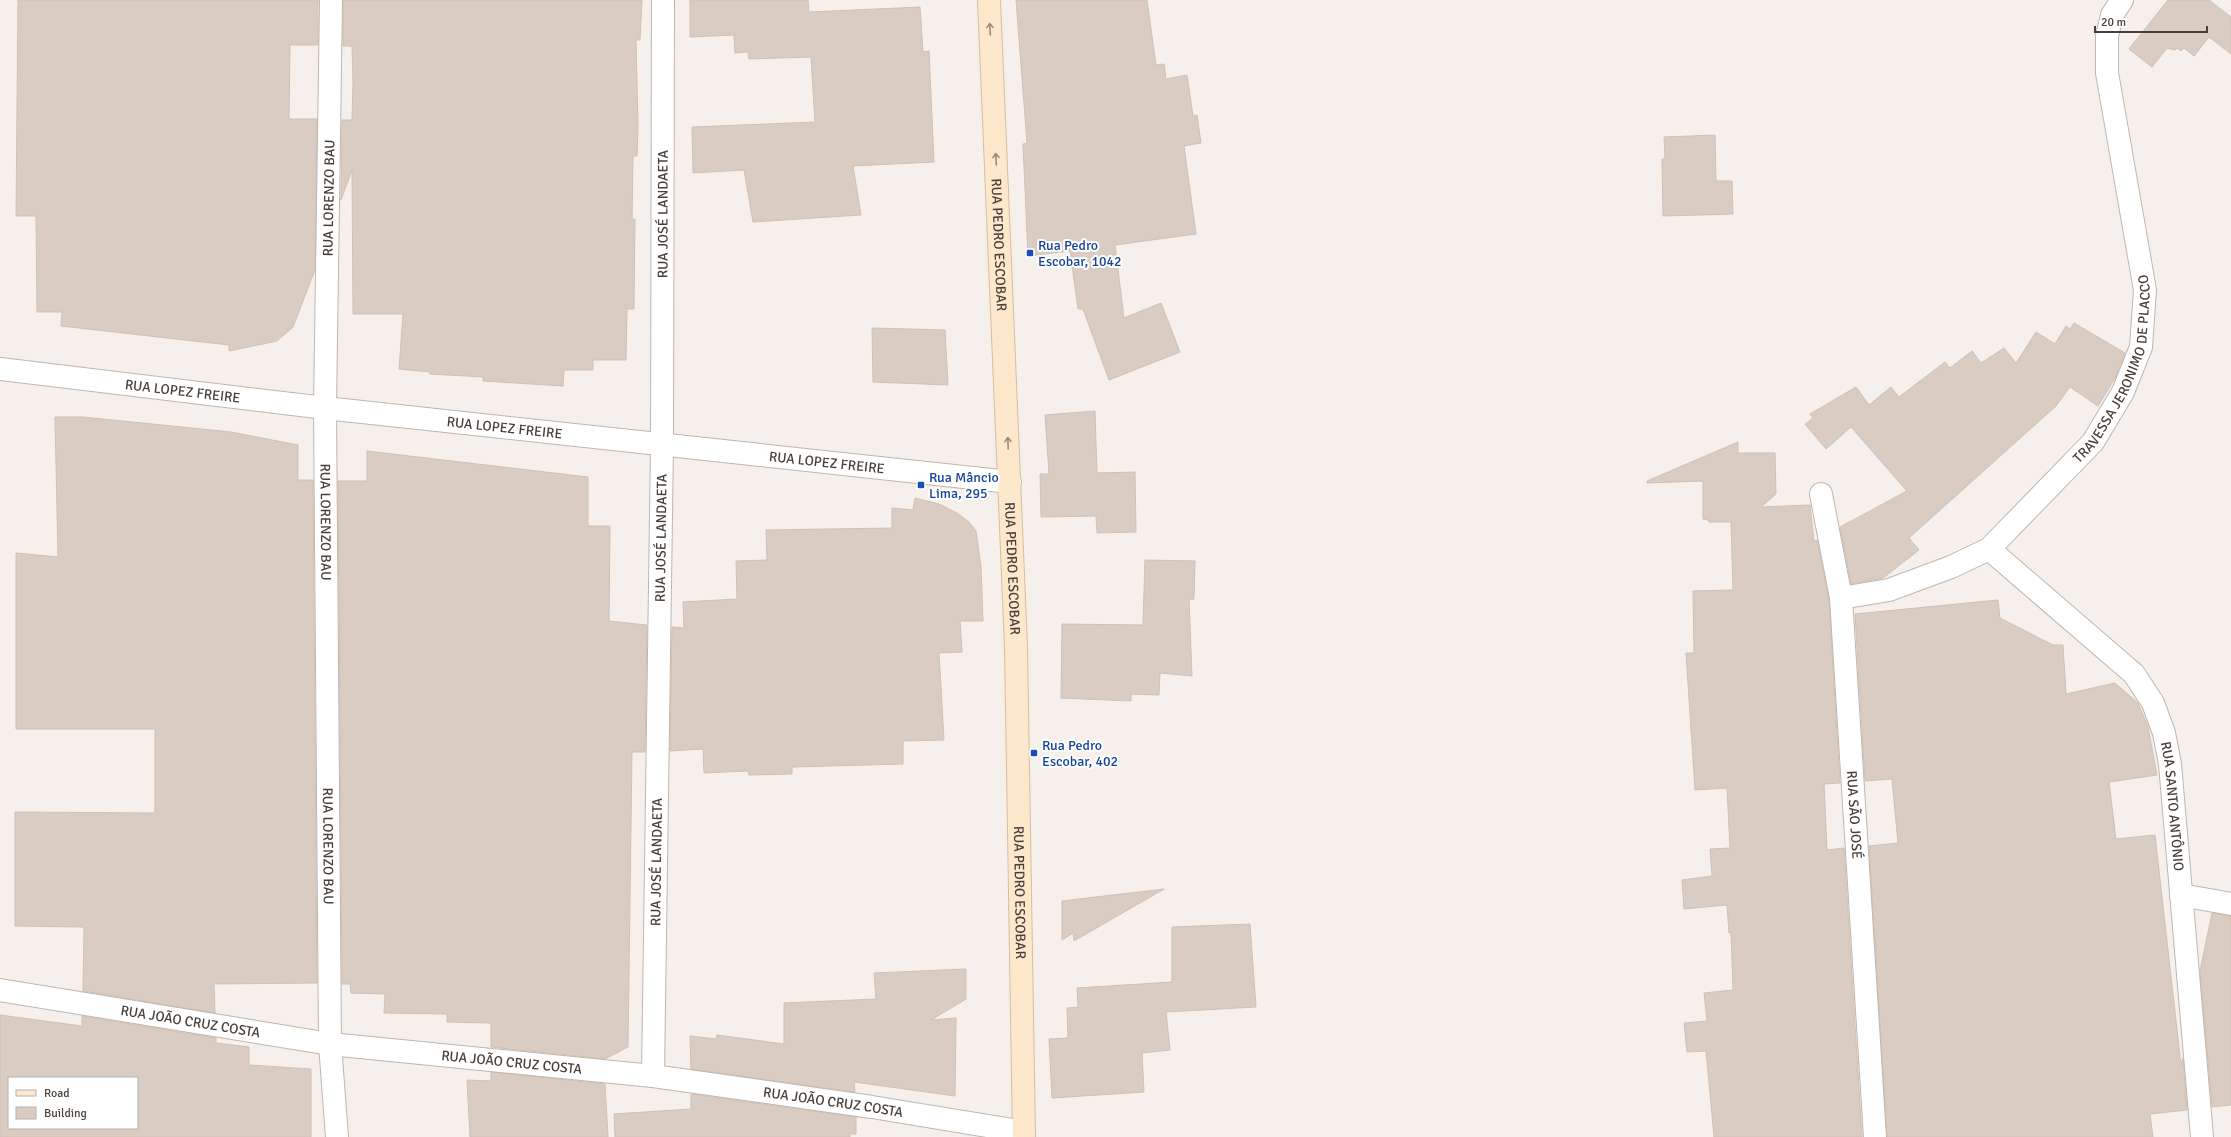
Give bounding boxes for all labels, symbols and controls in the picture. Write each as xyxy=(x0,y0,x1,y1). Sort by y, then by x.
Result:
scale bar xyxy=(2095,8,2207,34)
text: 20 m xyxy=(2101,15,2126,30)
one-way arrow xyxy=(986,23,994,36)
street label: RUA LORENZO BAU xyxy=(319,139,339,257)
street label: RUA JOSÉ LANDAETA xyxy=(654,149,671,278)
one-way arrow xyxy=(992,153,999,166)
street label: RUA PEDRO ESCOBAR xyxy=(988,178,1010,312)
place label: Rua Pedro Escobar, 1042 xyxy=(1038,237,1122,270)
marker: Rua Pedro Escobar, 1042 xyxy=(1025,248,1035,258)
street label: TRAVESSA JERONIMO DE PLACCO xyxy=(2069,273,2154,466)
street label: RUA LOPEZ FREIRE xyxy=(124,376,241,406)
street label: RUA LOPEZ FREIRE xyxy=(446,413,563,442)
one-way arrow xyxy=(1004,437,1012,450)
street label: RUA LOPEZ FREIRE xyxy=(768,448,885,477)
street label: RUA LORENZO BAU xyxy=(317,463,335,581)
place label: Rua Mâncio Lima, 295 xyxy=(929,469,999,502)
street label: RUA JOSÉ LANDAETA xyxy=(651,473,670,602)
marker: Rua Mâncio Lima, 295 xyxy=(916,480,926,490)
street label: RUA PEDRO ESCOBAR xyxy=(1001,502,1024,635)
place label: Rua Pedro Escobar, 402 xyxy=(1042,737,1118,770)
street label: RUA SANTO ANTÔNIO xyxy=(2157,740,2188,872)
marker: Rua Pedro Escobar, 402 xyxy=(1029,748,1039,758)
street label: RUA SÃO JOSÉ xyxy=(1843,770,1866,859)
street label: RUA LORENZO BAU xyxy=(319,787,337,905)
street label: RUA JOSÉ LANDAETA xyxy=(647,797,665,926)
street label: RUA PEDRO ESCOBAR xyxy=(1010,826,1030,959)
street label: RUA JOÃO CRUZ COSTA xyxy=(119,1001,262,1041)
street label: RUA JOÃO CRUZ COSTA xyxy=(441,1047,583,1077)
legend xyxy=(8,1077,138,1129)
street label: RUA JOÃO CRUZ COSTA xyxy=(762,1083,905,1121)
text: Road xyxy=(44,1086,70,1101)
text: Building xyxy=(44,1106,87,1121)

